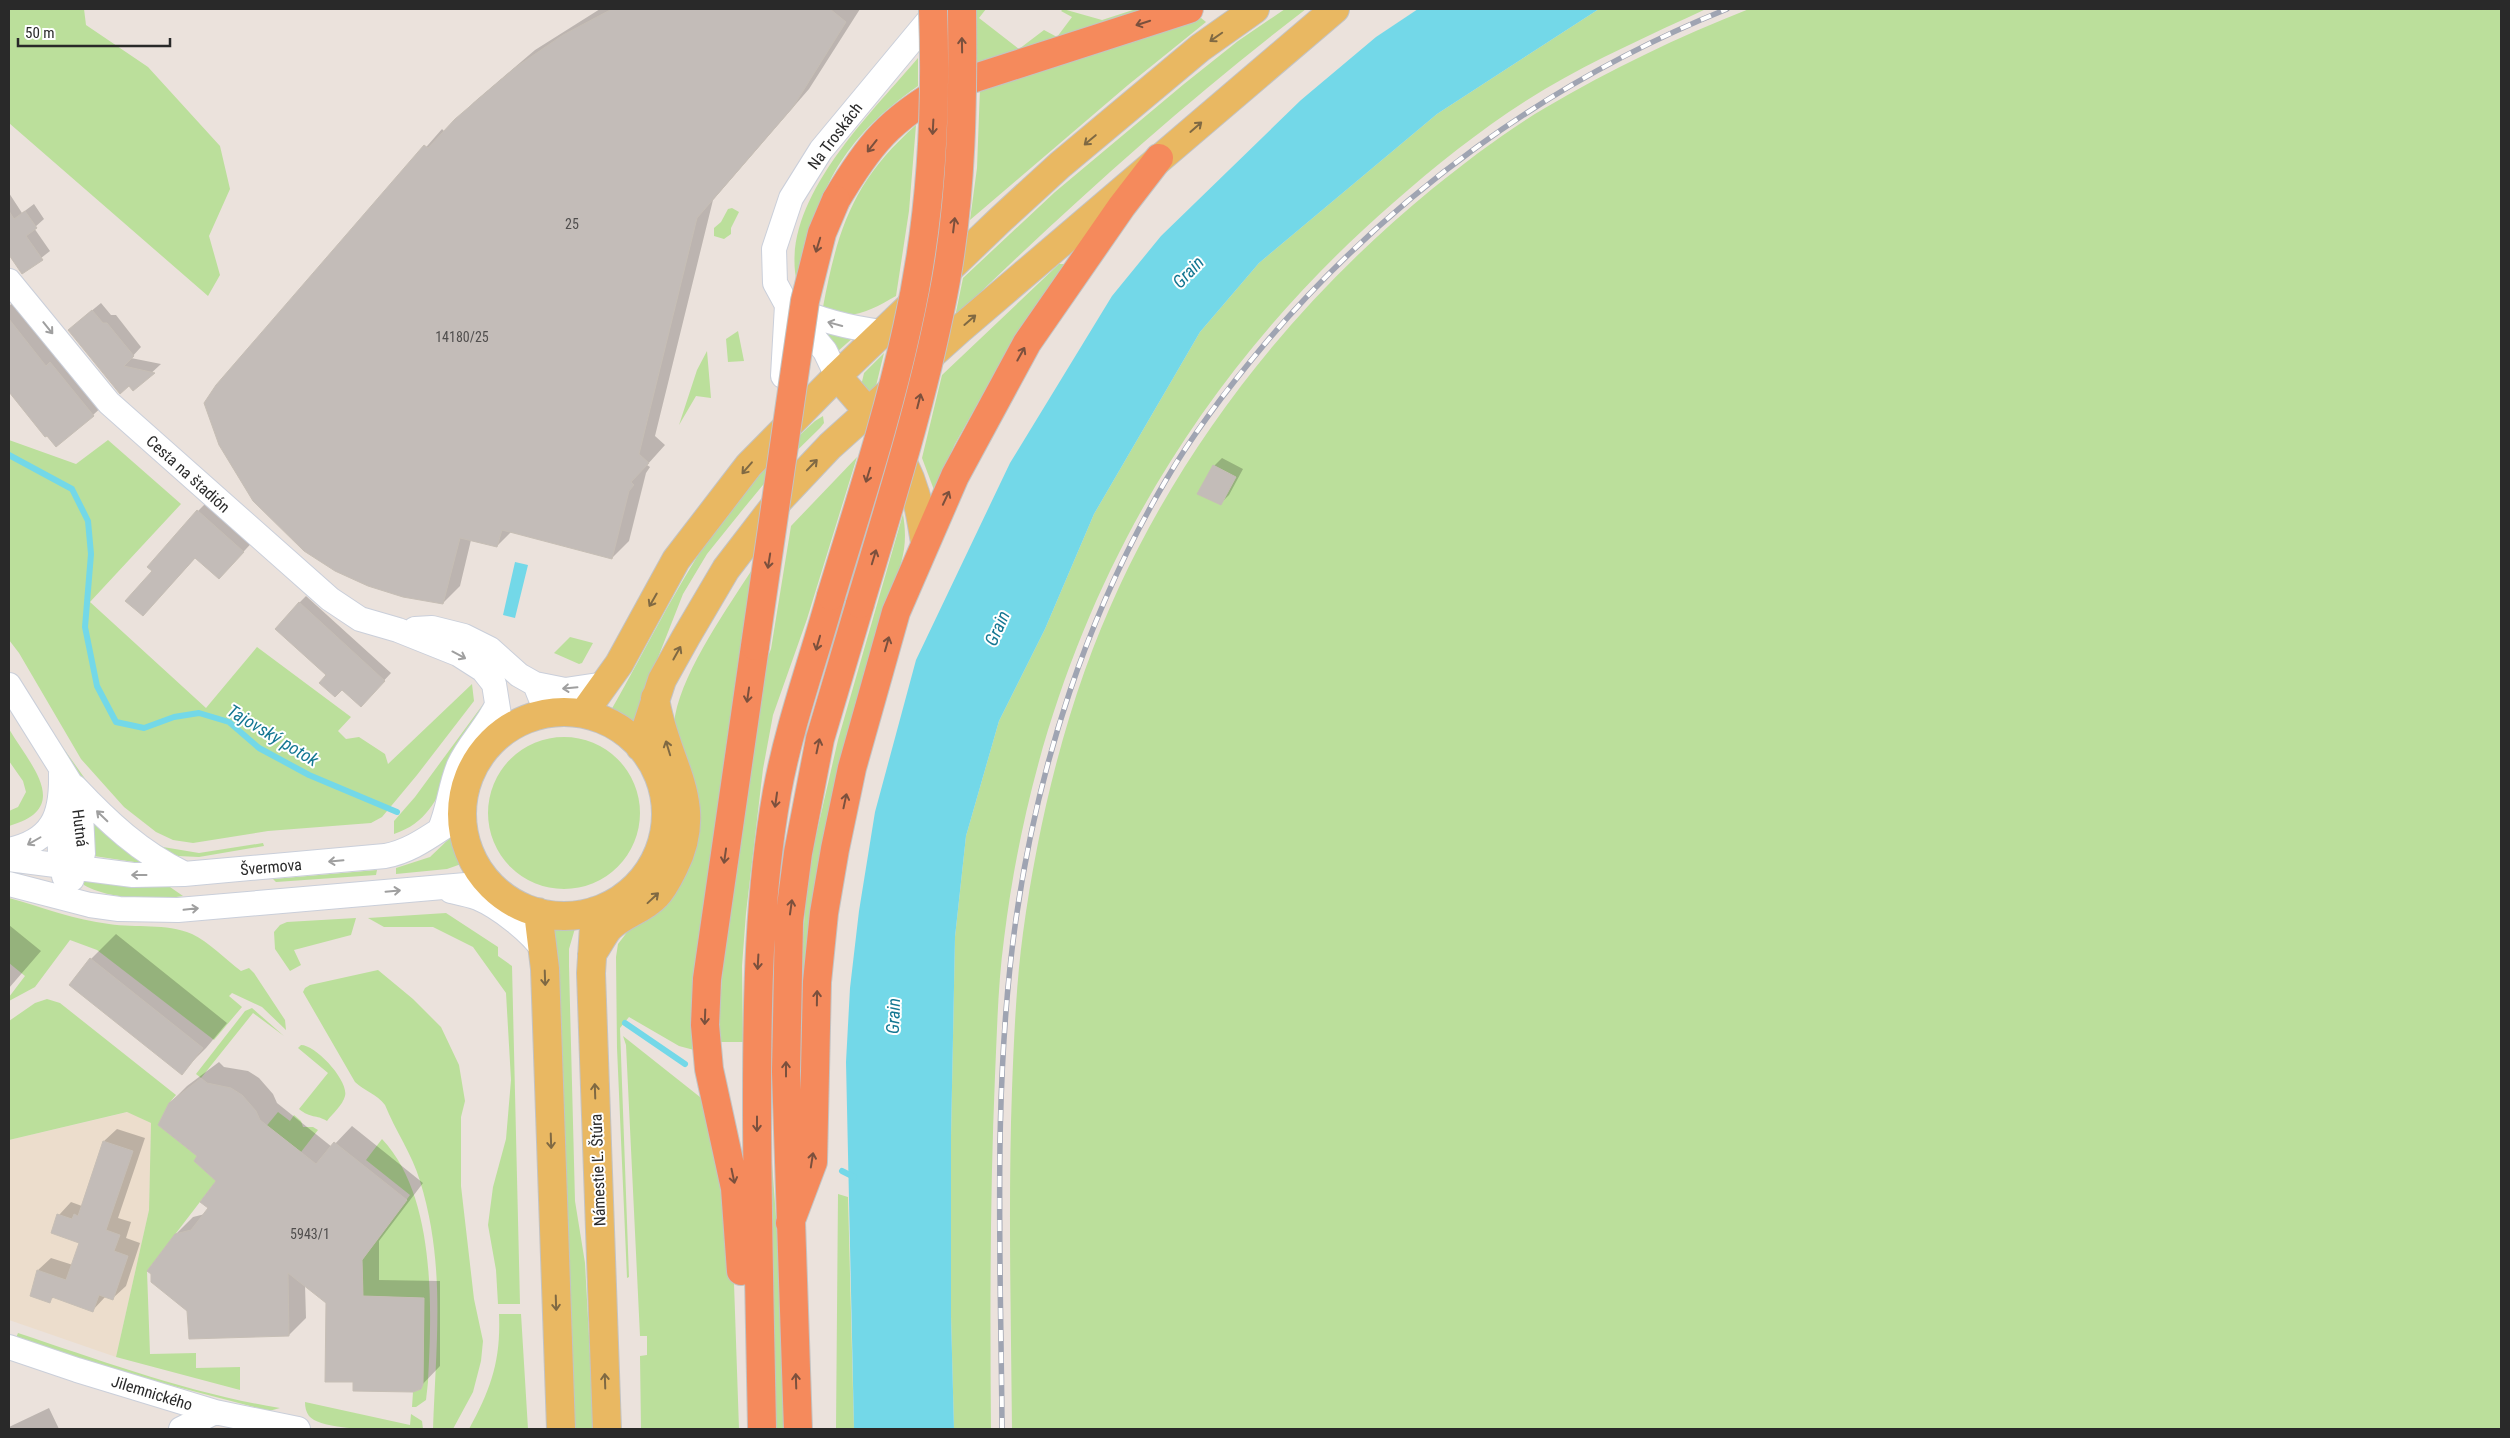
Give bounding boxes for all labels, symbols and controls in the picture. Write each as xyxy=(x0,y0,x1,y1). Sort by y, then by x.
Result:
scale bar xyxy=(18,15,170,47)
one-way arrow xyxy=(1135,18,1151,28)
text: 50 m xyxy=(25,24,55,42)
one-way arrow xyxy=(1209,32,1223,42)
one-way arrow xyxy=(958,38,967,54)
street label: Na Troskách xyxy=(804,99,866,173)
one-way arrow xyxy=(929,119,938,135)
one-way arrow xyxy=(1189,121,1202,132)
one-way arrow xyxy=(1084,134,1097,145)
one-way arrow xyxy=(866,139,877,152)
house number: 25 xyxy=(565,216,579,232)
one-way arrow xyxy=(949,217,959,233)
one-way arrow xyxy=(813,237,823,253)
water label: Grain xyxy=(1168,252,1208,292)
one-way arrow xyxy=(964,315,977,326)
one-way arrow xyxy=(827,319,843,328)
one-way arrow xyxy=(42,321,53,334)
house number: 14180/25 xyxy=(435,329,489,345)
one-way arrow xyxy=(1016,346,1026,361)
one-way arrow xyxy=(915,394,924,410)
street label: Cesta na štadión xyxy=(142,431,234,517)
one-way arrow xyxy=(806,459,818,472)
one-way arrow xyxy=(742,461,753,474)
one-way arrow xyxy=(863,467,873,483)
one-way arrow xyxy=(941,491,951,506)
one-way arrow xyxy=(869,550,879,566)
one-way arrow xyxy=(763,553,773,569)
one-way arrow xyxy=(647,592,657,607)
water label: Grain xyxy=(980,607,1014,649)
one-way arrow xyxy=(812,635,822,651)
one-way arrow xyxy=(883,637,893,653)
one-way arrow xyxy=(672,647,682,661)
one-way arrow xyxy=(452,651,466,661)
one-way arrow xyxy=(562,684,578,693)
one-way arrow xyxy=(743,686,753,702)
water label: Tajovský potok xyxy=(224,700,323,771)
one-way arrow xyxy=(814,739,823,755)
one-way arrow xyxy=(663,740,673,756)
one-way arrow xyxy=(771,792,781,808)
one-way arrow xyxy=(841,793,850,809)
street label: Hutná xyxy=(68,808,92,848)
one-way arrow xyxy=(96,810,109,822)
one-way arrow xyxy=(28,837,42,847)
one-way arrow xyxy=(719,847,729,863)
street label: Švermova xyxy=(239,855,303,879)
one-way arrow xyxy=(329,856,345,866)
one-way arrow xyxy=(132,870,148,880)
one-way arrow xyxy=(384,886,400,896)
one-way arrow xyxy=(646,892,659,904)
one-way arrow xyxy=(786,899,796,915)
one-way arrow xyxy=(182,904,198,914)
one-way arrow xyxy=(753,953,762,969)
one-way arrow xyxy=(540,970,550,986)
one-way arrow xyxy=(812,990,822,1006)
water label: Grain xyxy=(882,998,904,1034)
one-way arrow xyxy=(700,1008,710,1024)
one-way arrow xyxy=(781,1061,791,1078)
one-way arrow xyxy=(591,1083,600,1099)
street label: Námestie Ľ. Štúra xyxy=(587,1113,609,1227)
one-way arrow xyxy=(752,1116,762,1132)
one-way arrow xyxy=(546,1132,555,1148)
one-way arrow xyxy=(807,1153,817,1169)
one-way arrow xyxy=(728,1168,738,1184)
house number: 5943/1 xyxy=(290,1226,330,1242)
one-way arrow xyxy=(552,1295,561,1311)
street label: Jilemnického xyxy=(109,1372,195,1414)
one-way arrow xyxy=(601,1373,610,1389)
one-way arrow xyxy=(791,1373,801,1389)

